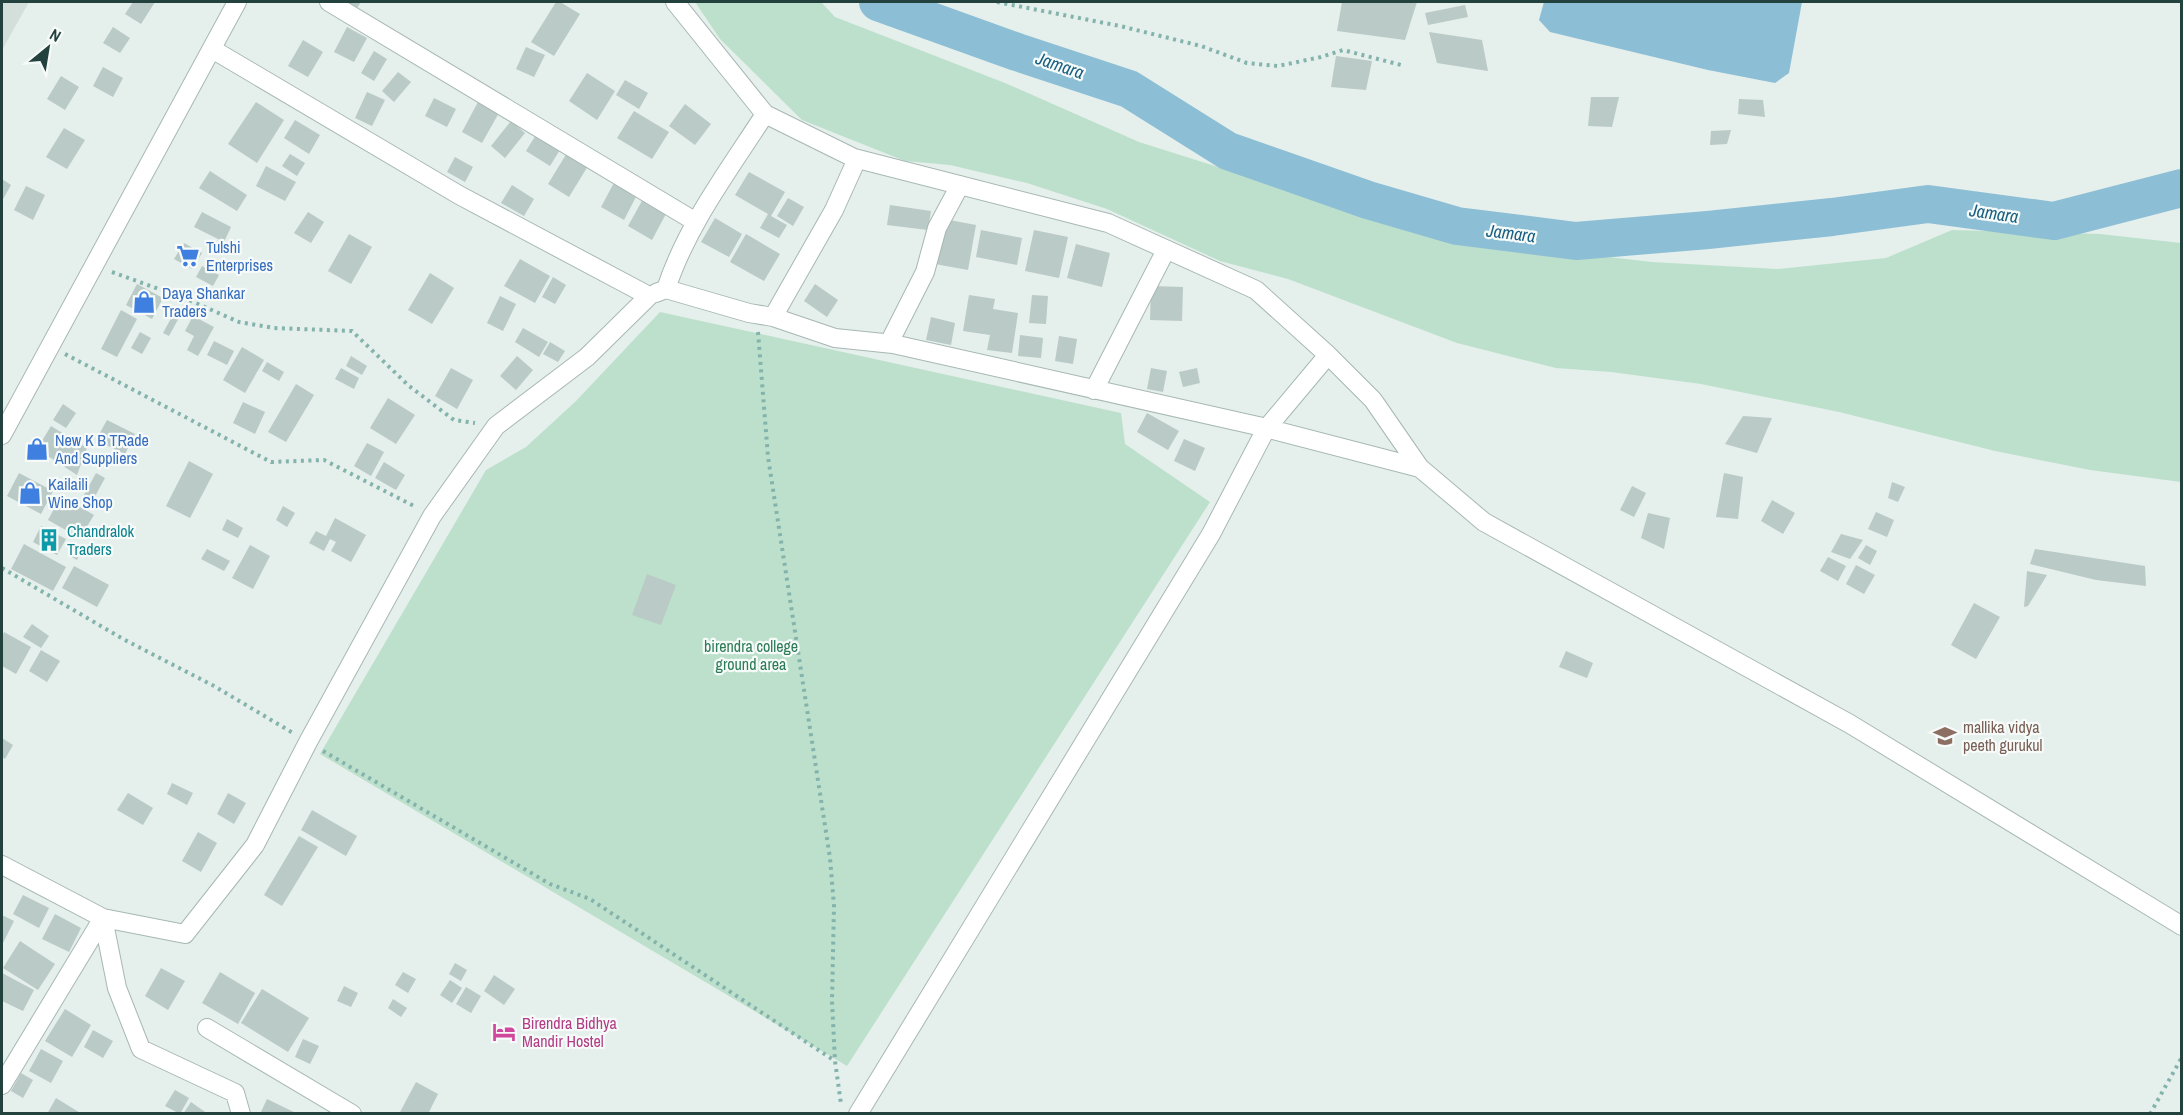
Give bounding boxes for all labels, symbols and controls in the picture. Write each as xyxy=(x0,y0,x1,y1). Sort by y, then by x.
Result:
north arrow xyxy=(18,18,78,78)
text: N xyxy=(46,23,65,47)
water label: Jamara xyxy=(1032,45,1087,85)
water label: Jamara xyxy=(1967,197,2020,229)
water label: Jamara xyxy=(1484,217,1537,248)
place label: Tulshi Enterprises xyxy=(206,236,273,276)
supermarket icon: Tulshi Enterprises xyxy=(175,243,201,269)
place label: Daya Shankar Traders xyxy=(162,282,246,322)
shop icon: Daya Shankar Traders xyxy=(131,289,157,315)
place label: New K B TRade And Suppliers xyxy=(54,429,149,469)
shop icon: New K B TRade And Suppliers xyxy=(24,436,50,462)
place label: Kailaili Wine Shop xyxy=(48,473,113,513)
shop icon: Kailaili Wine Shop xyxy=(17,480,43,506)
place label: Chandralok Traders xyxy=(67,520,135,560)
building icon: Chandralok Traders xyxy=(36,527,62,553)
park label: birendra college ground area xyxy=(704,635,798,675)
place label: mallika vidya peeth gurukul xyxy=(1963,716,2043,756)
school or university icon: mallika vidya peeth gurukul xyxy=(1932,723,1958,749)
place label: Birendra Bidhya Mandir Hostel xyxy=(522,1012,618,1052)
hotel icon: Birendra Bidhya Mandir Hostel xyxy=(491,1019,517,1045)

